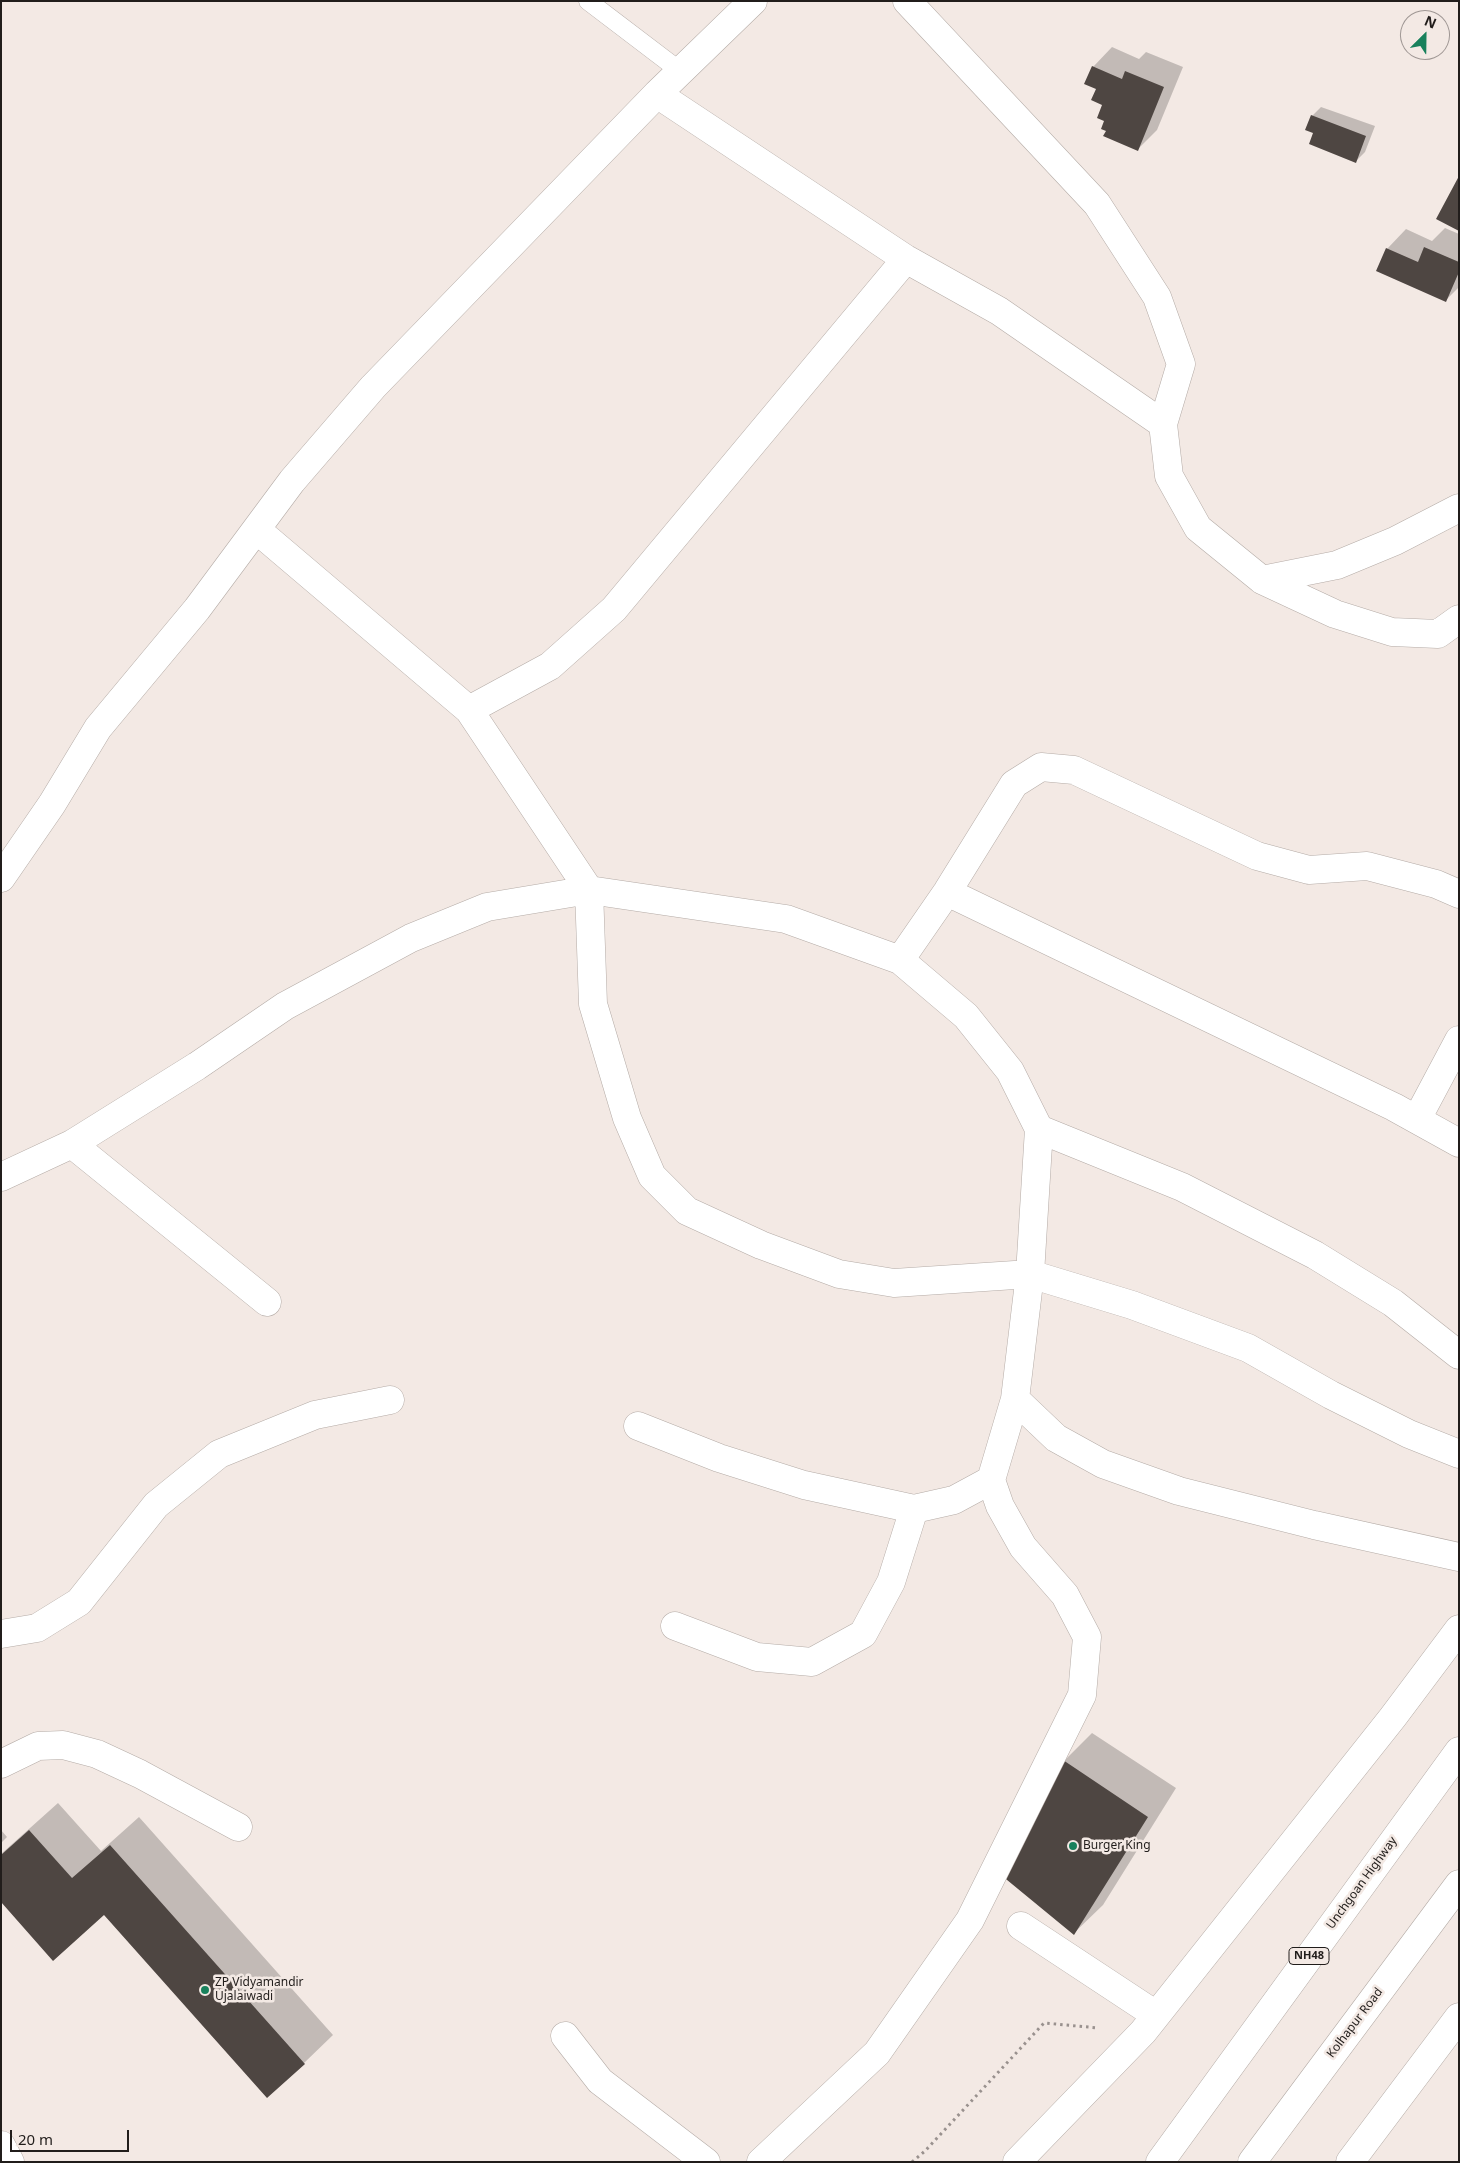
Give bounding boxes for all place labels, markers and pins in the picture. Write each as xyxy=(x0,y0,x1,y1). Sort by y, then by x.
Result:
place label: Burger King xyxy=(1083,1839,1151,1853)
marker: Burger King xyxy=(1067,1840,1079,1852)
place label: ZP Vidyamandir Ujalaiwadi xyxy=(215,1976,304,2004)
marker: ZP Vidyamandir Ujalaiwadi xyxy=(199,1984,211,1996)

